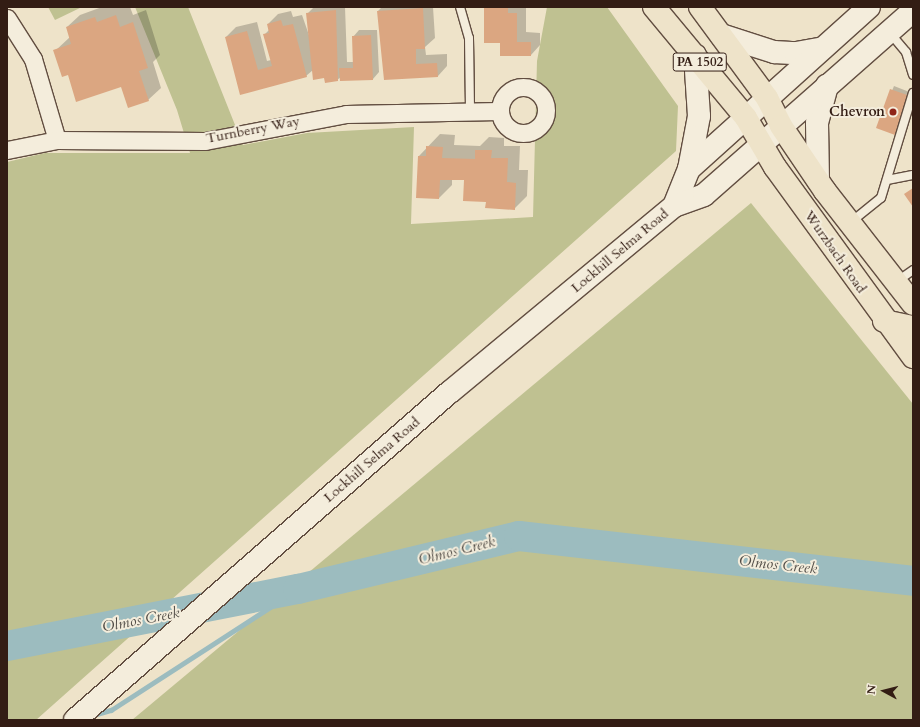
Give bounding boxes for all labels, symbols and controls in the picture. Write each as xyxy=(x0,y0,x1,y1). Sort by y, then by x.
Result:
road number: PA 1502 xyxy=(672,51,728,73)
place label: Chevron xyxy=(829,104,885,120)
marker: Chevron xyxy=(888,107,898,117)
street label: Turnberry Way xyxy=(205,113,301,147)
street label: Lockhill Selma Road xyxy=(568,205,672,297)
street label: Wurzbach Road xyxy=(800,208,870,296)
street label: Lockhill Selma Road xyxy=(321,414,423,506)
water label: Olmos Creek xyxy=(417,533,497,569)
water label: Olmos Creek xyxy=(738,552,818,578)
water label: Olmos Creek xyxy=(101,604,181,636)
north arrow xyxy=(864,671,904,711)
text: N xyxy=(864,684,880,695)

